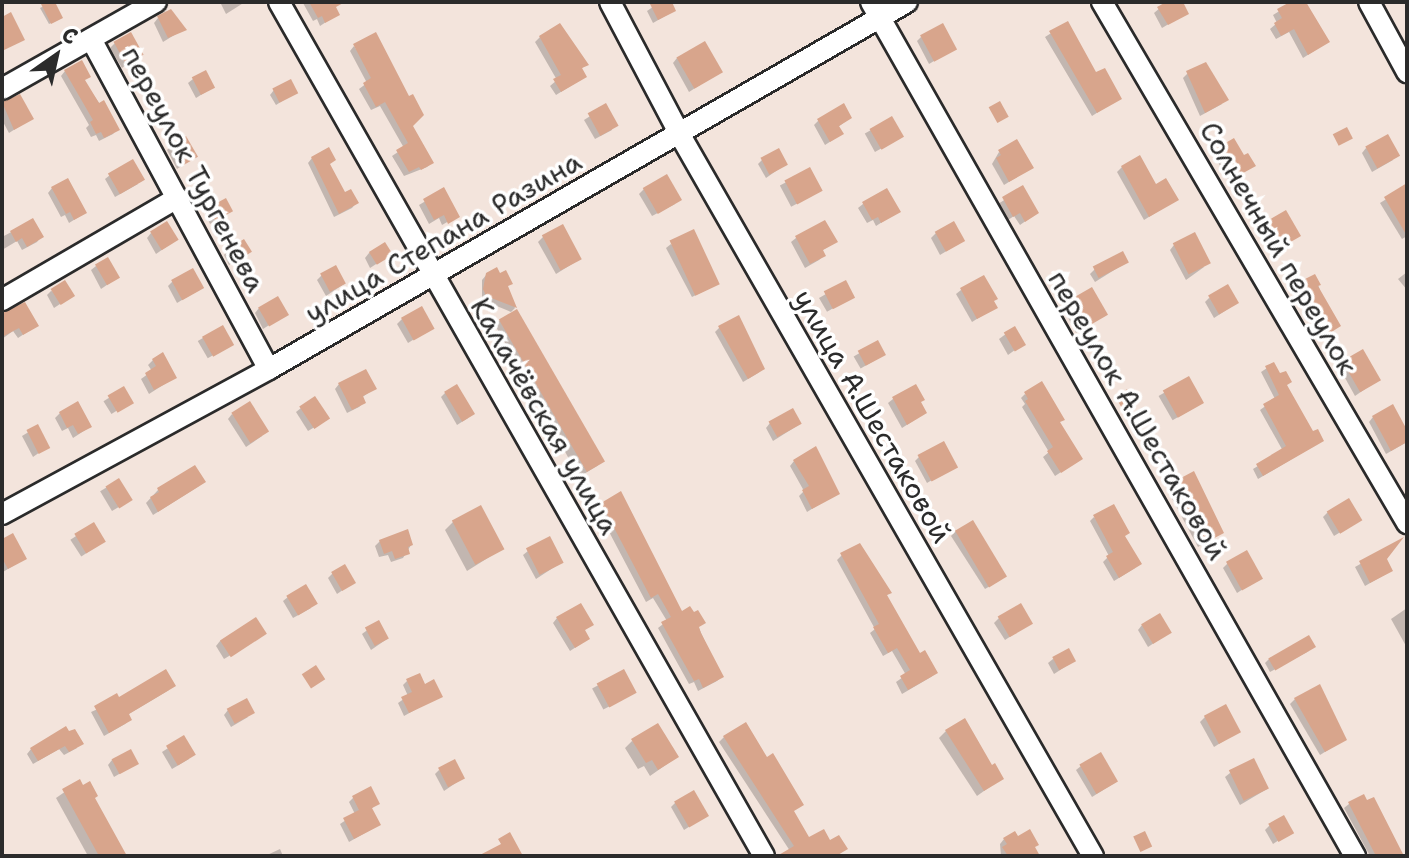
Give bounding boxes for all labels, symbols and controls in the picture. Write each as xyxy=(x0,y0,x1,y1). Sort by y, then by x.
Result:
north arrow xyxy=(16,16,96,96)
text: С xyxy=(56,20,83,51)
street label: переулок Тургенева xyxy=(115,40,273,298)
street label: Солнечный переулок xyxy=(1193,116,1365,380)
street label: улица Степана Разина xyxy=(299,144,587,330)
street label: переулок А.Шестаковой xyxy=(1041,264,1235,566)
street label: улица А.Шестаковой xyxy=(787,283,959,549)
street label: Калачёвская улица xyxy=(464,292,626,540)

